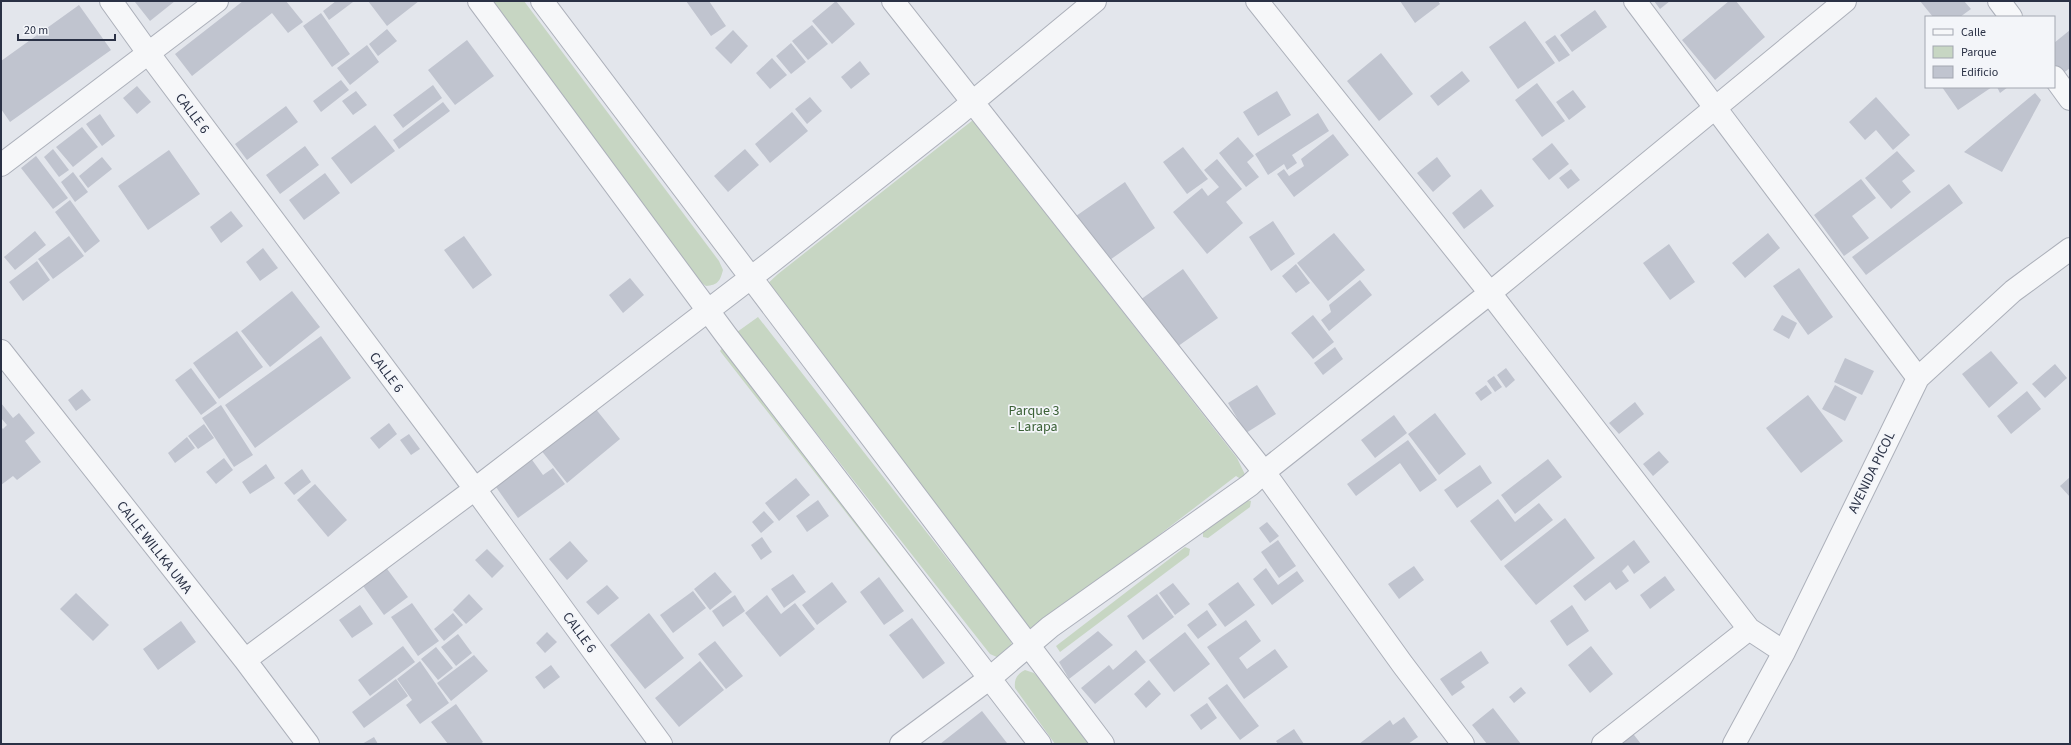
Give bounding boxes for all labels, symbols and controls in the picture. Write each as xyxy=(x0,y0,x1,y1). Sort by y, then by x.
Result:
scale bar xyxy=(18,16,115,42)
legend xyxy=(1925,16,2055,88)
text: 20 m xyxy=(24,22,48,39)
text: Calle xyxy=(1961,24,1986,41)
text: Parque xyxy=(1961,44,1997,61)
text: Edificio xyxy=(1961,64,1998,81)
street label: CALLE 6 xyxy=(170,89,214,138)
street label: CALLE 6 xyxy=(364,348,408,397)
park label: Parque 3 - Larapa xyxy=(1008,401,1060,437)
street label: AVENIDA PICOL xyxy=(1843,428,1900,517)
street label: CALLE WILLKA UMA xyxy=(112,497,197,599)
street label: CALLE 6 xyxy=(557,608,601,657)

